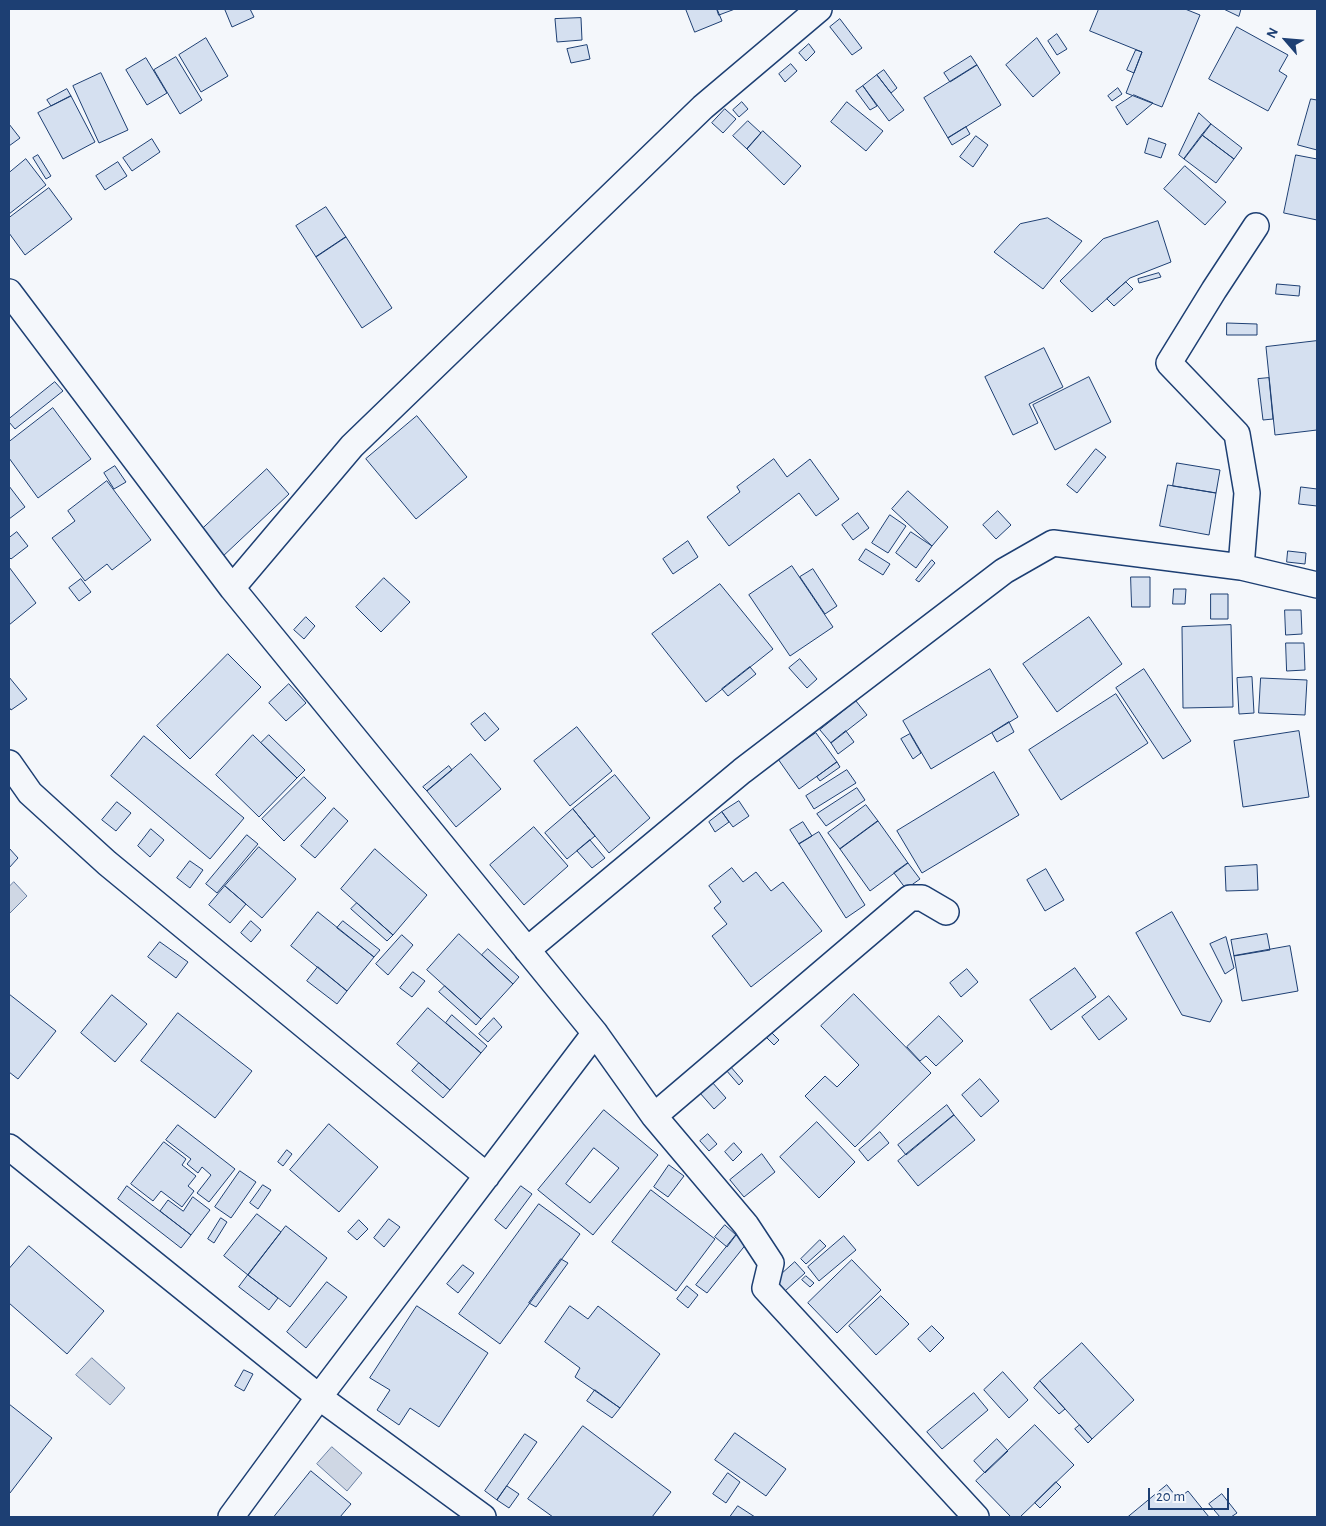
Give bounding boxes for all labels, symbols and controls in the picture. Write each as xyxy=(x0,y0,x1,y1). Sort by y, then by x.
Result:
north arrow xyxy=(1261,15,1311,65)
text: N xyxy=(1264,26,1281,41)
scale bar xyxy=(1151,1478,1232,1510)
text: 20 m xyxy=(1156,1489,1185,1504)

